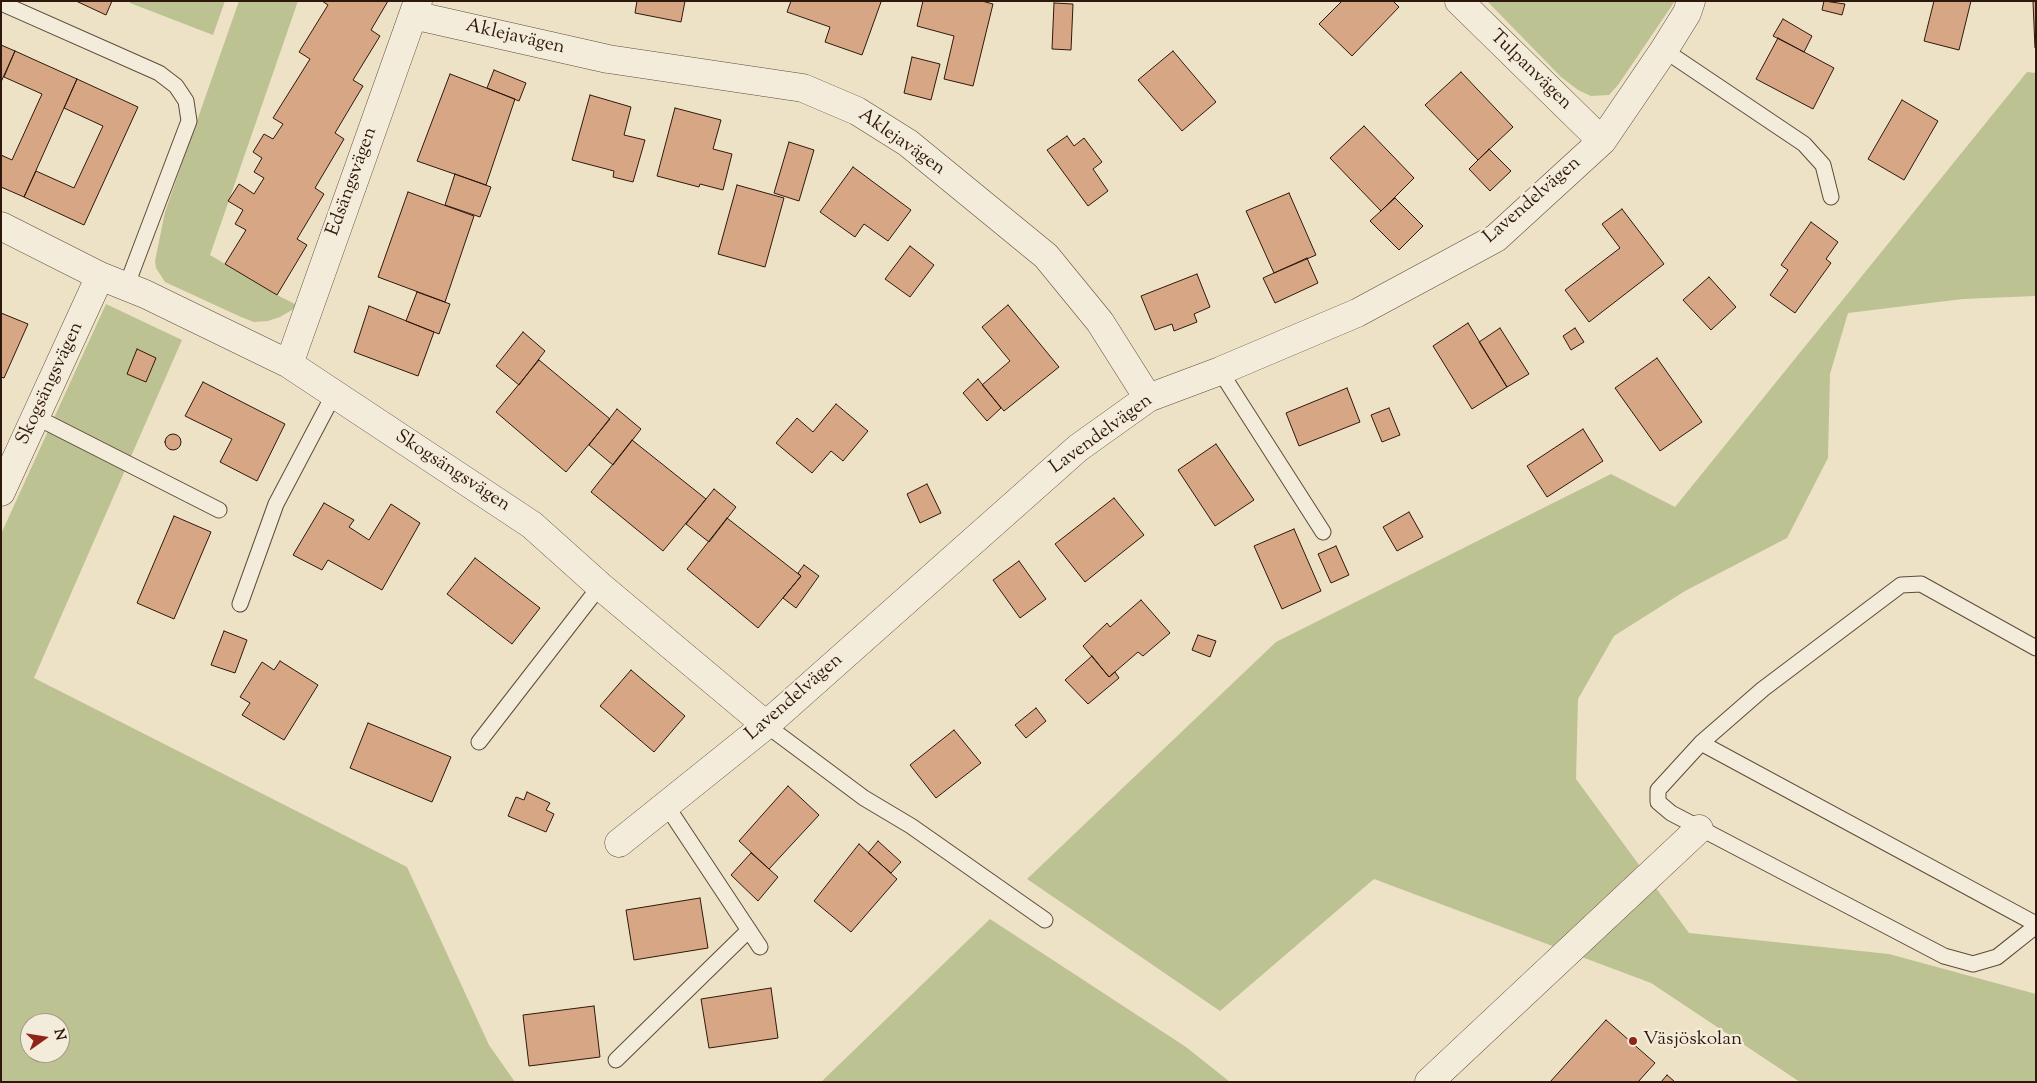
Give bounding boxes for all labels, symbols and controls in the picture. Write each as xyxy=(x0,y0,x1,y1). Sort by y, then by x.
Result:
street label: Aklejavägen xyxy=(463,16,567,60)
street label: Tulpanvägen xyxy=(1484,26,1576,116)
street label: Aklejavägen xyxy=(853,105,949,181)
street label: Edsängsvägen xyxy=(323,125,383,239)
street label: Lavendelvägen xyxy=(1480,153,1586,249)
street label: Skogsängsvägen xyxy=(13,319,89,449)
street label: Lavendelvägen xyxy=(1046,390,1158,480)
street label: Skogsängsvägen xyxy=(390,426,514,518)
street label: Lavendelvägen xyxy=(742,650,848,746)
north arrow xyxy=(20,1013,70,1063)
text: N xyxy=(48,1027,70,1043)
place label: Väsjöskolan xyxy=(1643,1030,1742,1052)
marker: Väsjöskolan xyxy=(1627,1035,1639,1047)

